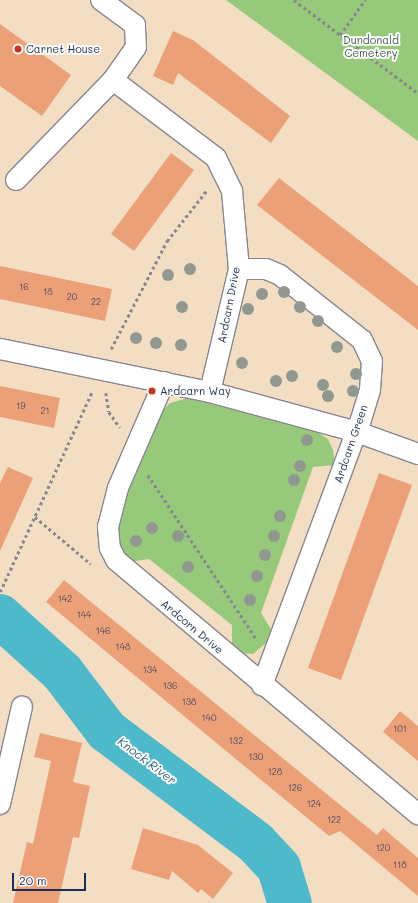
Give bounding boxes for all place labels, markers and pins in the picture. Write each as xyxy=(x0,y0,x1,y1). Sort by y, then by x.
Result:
place label: Carnet House xyxy=(26,42,100,56)
marker: Carnet House xyxy=(13,44,23,54)
place label: Ardcarn Way xyxy=(160,384,231,398)
marker: Ardcarn Way xyxy=(147,386,157,396)

